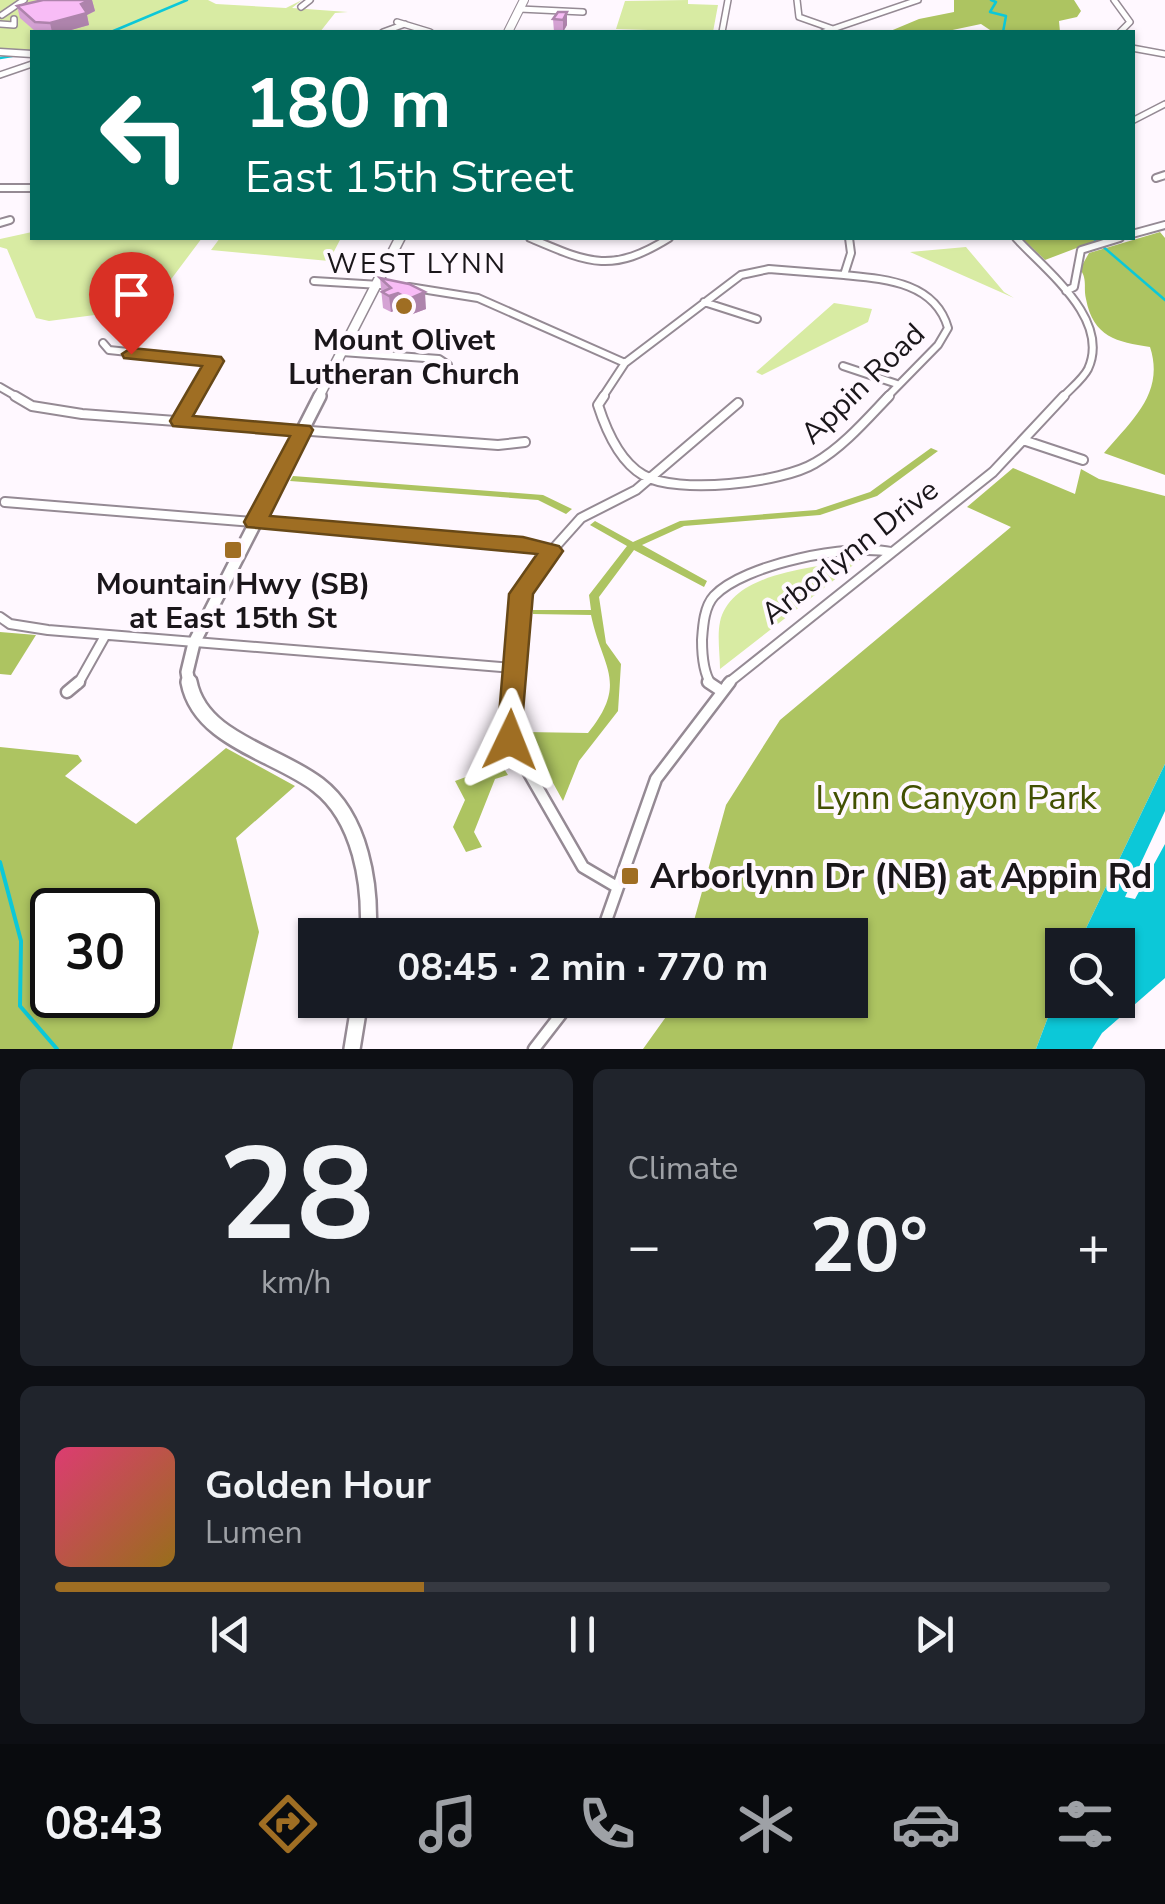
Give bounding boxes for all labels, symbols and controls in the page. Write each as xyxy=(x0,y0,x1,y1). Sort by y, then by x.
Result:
text: 180 m xyxy=(245,56,451,152)
icon: left xyxy=(80,70,210,200)
text: East 15th Street xyxy=(245,147,573,208)
district label: WEST LYNN xyxy=(327,245,507,283)
pin xyxy=(89,252,174,355)
icon: arrive xyxy=(104,267,159,322)
marker: Mount Olivet Lutheran Church xyxy=(393,295,415,317)
street label: Appin Road xyxy=(792,314,934,454)
place label: Mount Olivet Lutheran Church xyxy=(288,320,520,395)
street label: Arborlynn Drive xyxy=(753,470,947,634)
marker: Mountain Hwy (SB) at East 15th St xyxy=(222,539,244,561)
place label: Mountain Hwy (SB) at East 15th St xyxy=(96,564,370,639)
position arrow xyxy=(458,688,562,792)
park label: Lynn Canyon Park xyxy=(815,774,1097,821)
place label: Arborlynn Dr (NB) at Appin Rd xyxy=(650,853,1152,900)
marker: Arborlynn Dr (NB) at Appin Rd xyxy=(619,865,641,887)
speed limit sign: 30 xyxy=(30,888,160,1018)
map controls xyxy=(1045,928,1135,1018)
button: search xyxy=(1045,928,1135,1018)
text: 08:45 · 2 min · 770 m xyxy=(398,942,768,993)
text: 28 xyxy=(218,1107,374,1284)
text: Climate xyxy=(628,1147,738,1190)
text: 20° xyxy=(810,1195,928,1297)
text: − xyxy=(628,1209,661,1284)
text: + xyxy=(1077,1209,1110,1284)
text: km/h xyxy=(261,1261,332,1304)
text: Golden Hour xyxy=(205,1460,431,1511)
text: Lumen xyxy=(205,1511,303,1554)
icon: previous xyxy=(203,1607,258,1662)
icon: pause xyxy=(555,1607,610,1662)
icon: next xyxy=(907,1607,962,1662)
icon: directions xyxy=(253,1789,323,1859)
icon: music xyxy=(413,1789,483,1859)
icon: phone xyxy=(572,1789,642,1859)
icon: climate xyxy=(731,1789,801,1859)
icon: car xyxy=(891,1789,961,1859)
icon: filters xyxy=(1050,1789,1120,1859)
text: 08:43 xyxy=(45,1794,164,1855)

